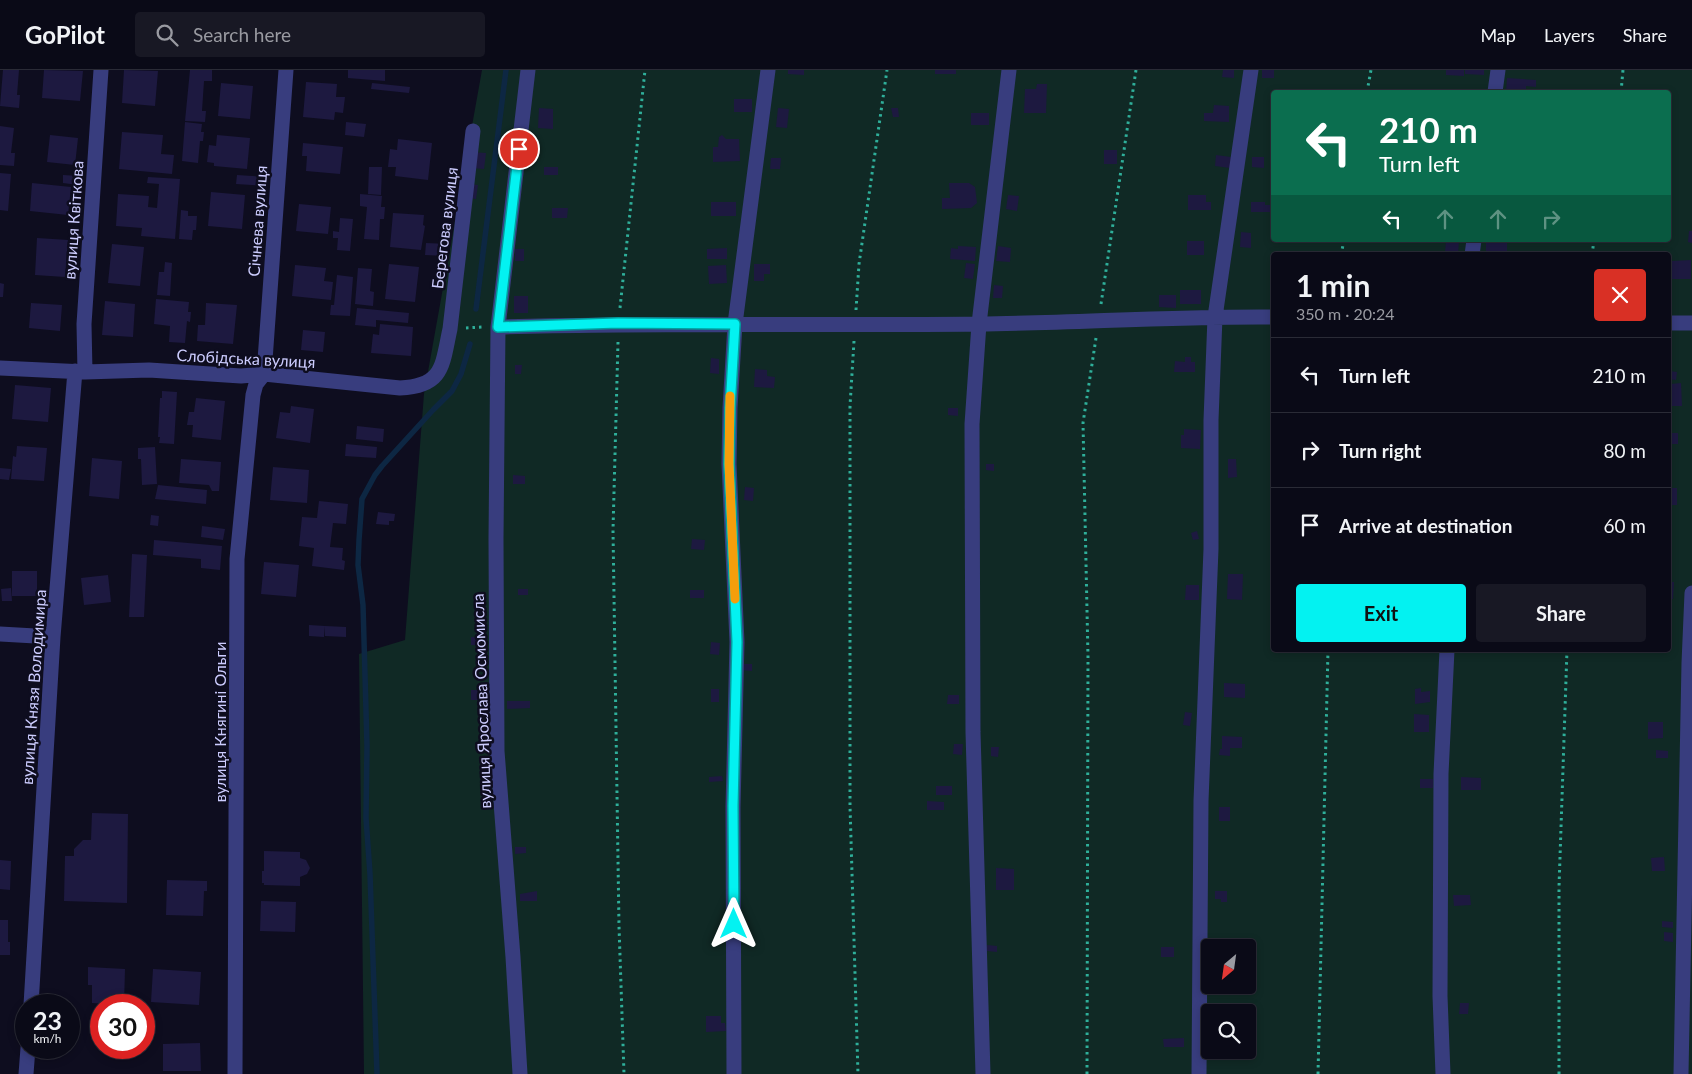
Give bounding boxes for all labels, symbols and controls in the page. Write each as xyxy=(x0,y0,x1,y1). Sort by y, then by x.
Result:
search box xyxy=(135,12,485,57)
text: GoPilot xyxy=(25,20,105,49)
icon: search xyxy=(153,21,181,49)
text: Search here xyxy=(193,23,291,46)
text: Map xyxy=(1480,24,1516,46)
text: Layers xyxy=(1544,24,1595,46)
text: Share xyxy=(1623,24,1667,46)
text: 210 m xyxy=(1379,108,1478,150)
icon: left xyxy=(1296,110,1361,175)
pin xyxy=(498,128,540,170)
icon: arrive xyxy=(505,135,533,163)
text: Turn left xyxy=(1379,150,1460,177)
street label: вулиця Квіткова xyxy=(59,160,87,280)
street label: Січнева вулиця xyxy=(244,165,270,277)
street label: Берегова вулиця xyxy=(427,166,461,290)
icon: left xyxy=(1378,205,1406,233)
icon: ahead xyxy=(1431,205,1459,233)
icon: ahead xyxy=(1484,205,1512,233)
icon: right xyxy=(1537,205,1565,233)
text: 1 min xyxy=(1296,267,1370,303)
button: close xyxy=(1594,269,1646,321)
text: 350 m · 20:24 xyxy=(1296,304,1395,323)
street label: Слобідська вулиця xyxy=(176,345,316,371)
icon: left xyxy=(1296,361,1324,389)
text: Turn left xyxy=(1339,364,1410,387)
text: 210 m xyxy=(1592,364,1646,387)
icon: right xyxy=(1296,436,1324,464)
text: Turn right xyxy=(1339,439,1421,462)
text: 80 m xyxy=(1603,439,1646,462)
icon: arrive xyxy=(1296,511,1324,539)
text: Arrive at destination xyxy=(1339,514,1512,537)
text: 60 m xyxy=(1603,514,1646,537)
button: Exit xyxy=(1296,584,1466,642)
button: Share xyxy=(1476,584,1646,642)
street label: вулиця Князя Володимира xyxy=(17,589,49,785)
street label: вулиця Ярослава Осмомисла xyxy=(468,593,494,809)
street label: вулиця Княгині Ольги xyxy=(210,642,229,802)
position arrow xyxy=(707,897,759,949)
north arrow xyxy=(1201,939,1256,994)
map controls xyxy=(1201,939,1256,1059)
speed limit sign: 30 xyxy=(90,994,155,1059)
button: search xyxy=(1201,1004,1256,1059)
text: 23 xyxy=(33,1005,62,1035)
text: km/h xyxy=(33,1031,62,1046)

